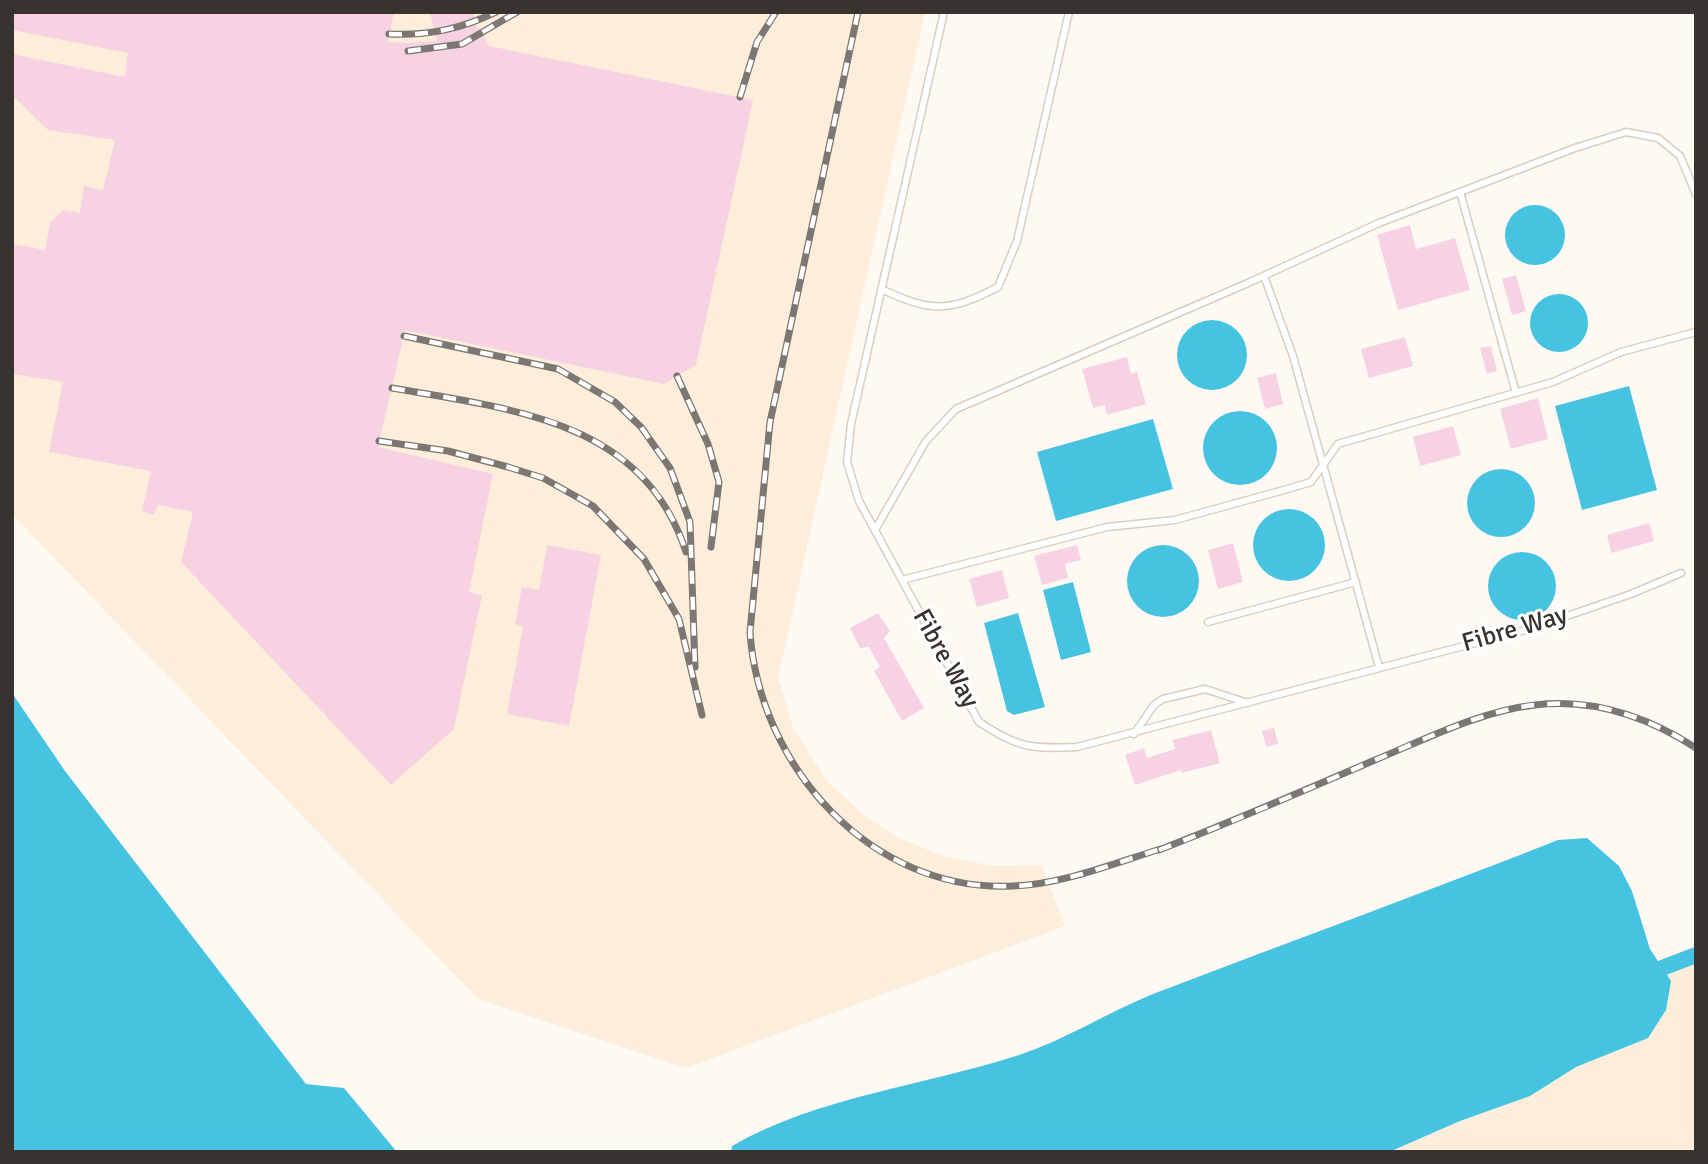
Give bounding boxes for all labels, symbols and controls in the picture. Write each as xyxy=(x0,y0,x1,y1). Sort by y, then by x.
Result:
street label: Fibre Way xyxy=(1459,600,1571,660)
street label: Fibre Way xyxy=(905,604,985,714)

